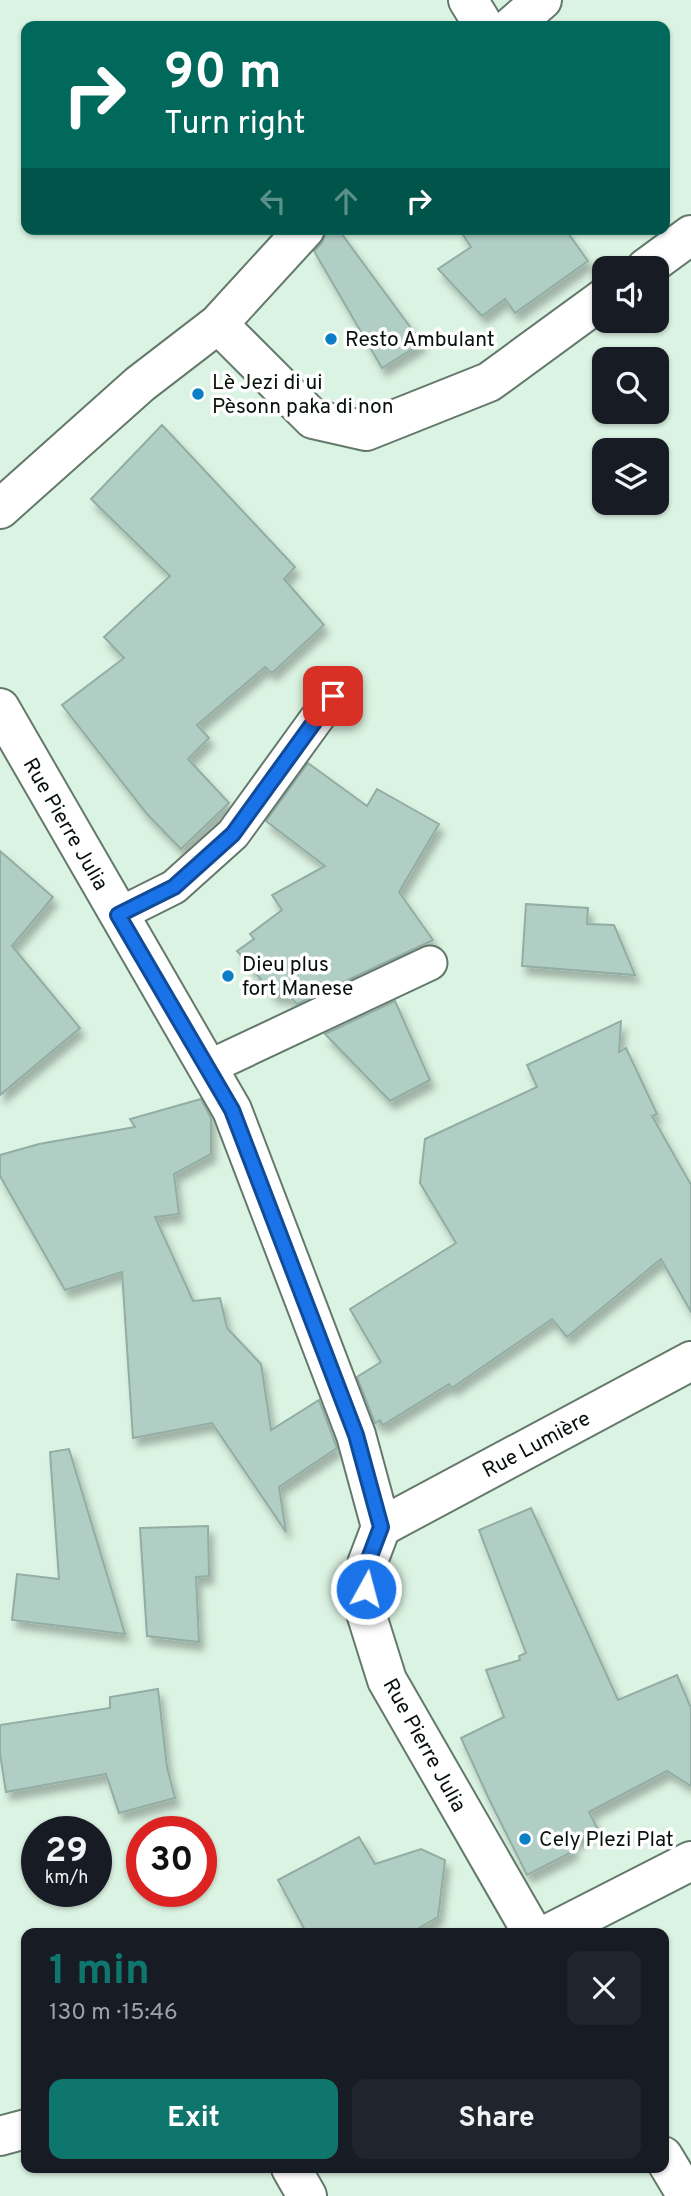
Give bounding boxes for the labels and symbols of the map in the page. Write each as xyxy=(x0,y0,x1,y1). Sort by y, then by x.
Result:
place label: Resto Ambulant xyxy=(345,327,495,354)
marker: Resto Ambulant xyxy=(323,331,339,347)
place label: Lè Jezi di ui Pèsonn paka di non xyxy=(212,370,393,421)
marker: Lè Jezi di ui Pèsonn paka di non xyxy=(190,386,206,402)
pin xyxy=(303,666,363,726)
street label: Rue Pierre Julia xyxy=(16,754,114,896)
place label: Dieu plus fort Manese xyxy=(242,952,353,1003)
marker: Dieu plus fort Manese xyxy=(220,968,236,984)
street label: Rue Lumière xyxy=(478,1406,595,1485)
position arrow xyxy=(329,1552,403,1626)
street label: Rue Pierre Julia xyxy=(376,1674,472,1817)
speed limit sign: 30 xyxy=(126,1816,217,1907)
place label: Cely Plezi Plat xyxy=(539,1827,674,1854)
marker: Cely Plezi Plat xyxy=(517,1831,533,1847)

